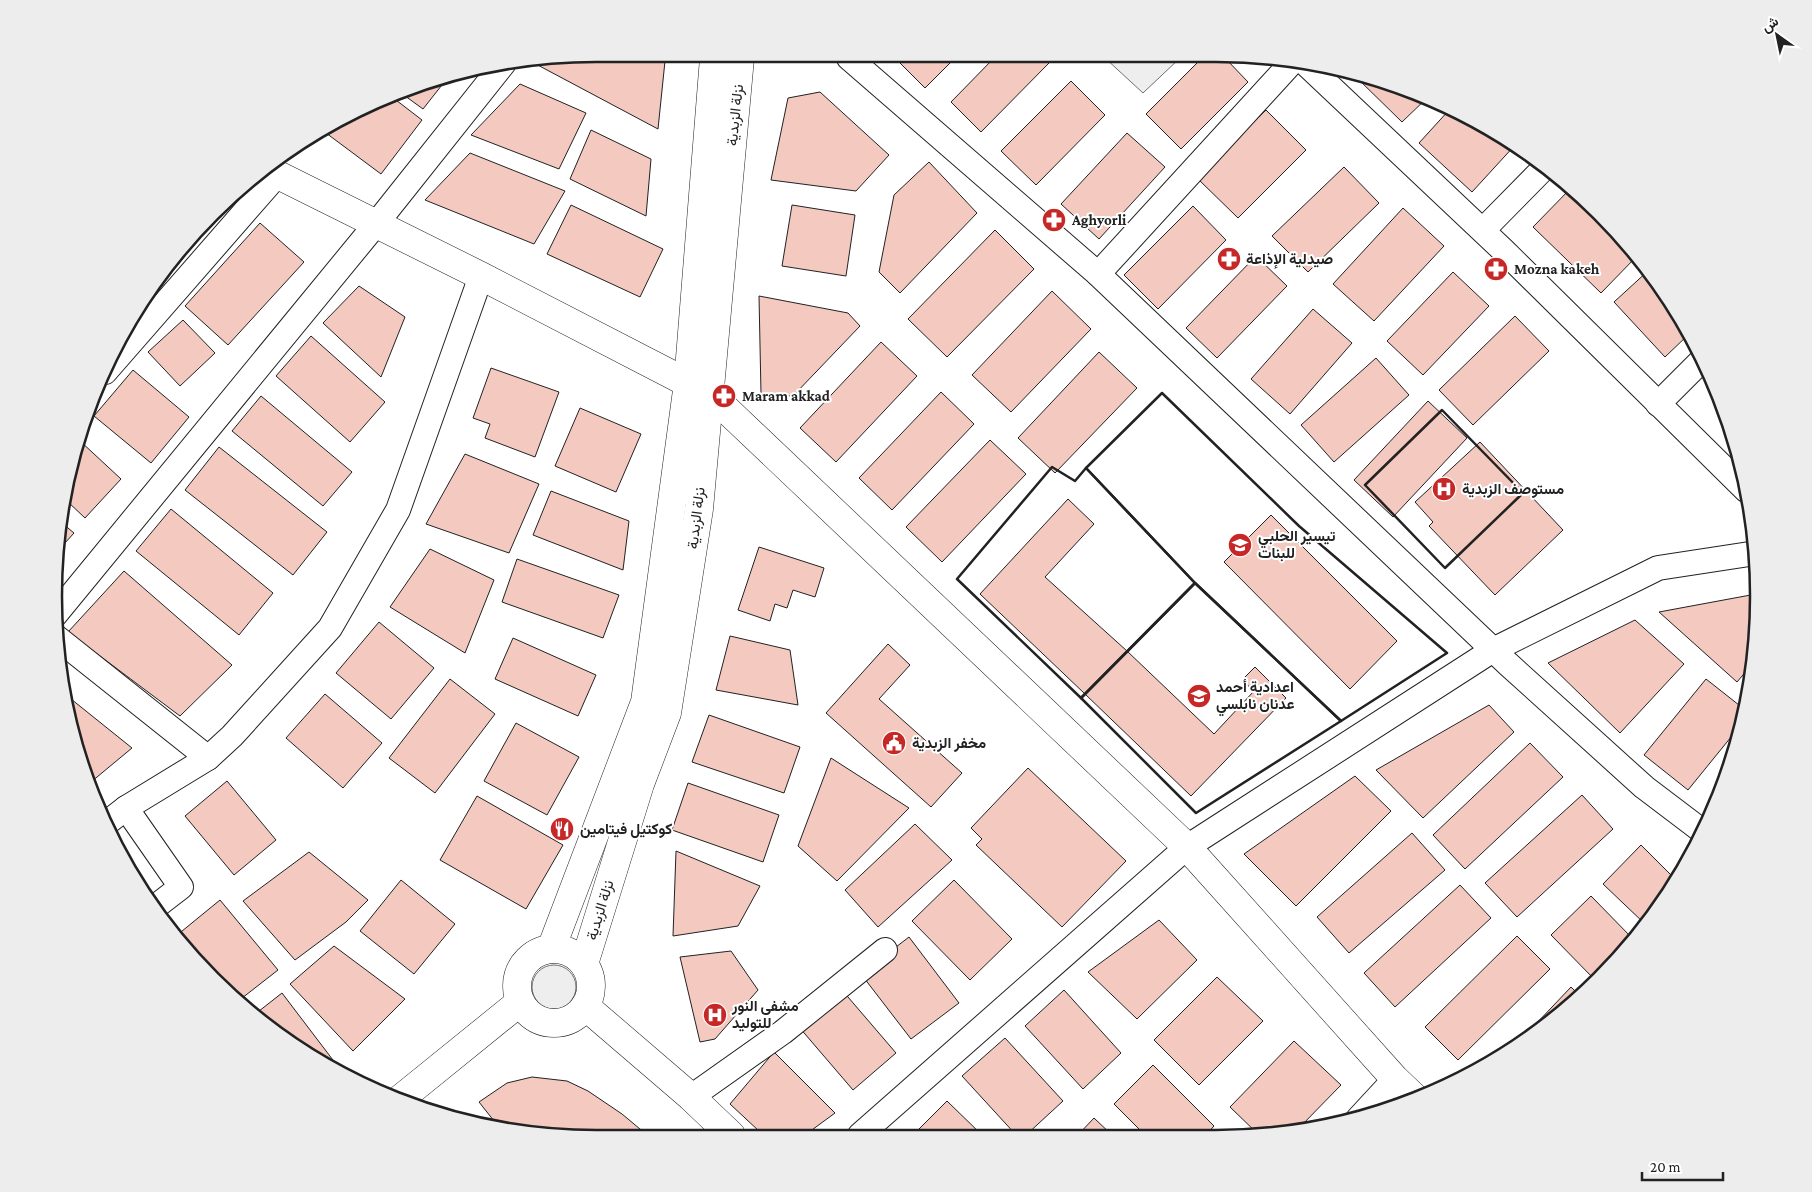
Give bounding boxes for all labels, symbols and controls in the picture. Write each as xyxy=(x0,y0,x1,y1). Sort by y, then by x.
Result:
north arrow xyxy=(1752,10,1802,60)
text: ش xyxy=(1759,13,1782,36)
street label: نزلة الزبدية xyxy=(724,83,747,147)
pharmacy icon: Aghyorli xyxy=(1041,207,1067,233)
place label: Aghyorli xyxy=(1071,212,1127,228)
pharmacy icon: صيدلية الإذاعة xyxy=(1216,246,1242,272)
place label: صيدلية الإذاعة xyxy=(1246,251,1333,269)
pharmacy icon: Mozna kakeh xyxy=(1483,256,1509,282)
place label: Mozna kakeh xyxy=(1514,261,1600,277)
pharmacy icon: Maram akkad xyxy=(711,383,737,409)
place label: Maram akkad xyxy=(742,388,831,404)
hospital icon: مستوصف الزبدية xyxy=(1431,476,1457,502)
place label: مستوصف الزبدية xyxy=(1462,481,1564,498)
street label: نزلة الزبدية xyxy=(684,486,709,550)
place label: تيسير الحلبي للبنات xyxy=(1258,528,1336,562)
school or university icon: تيسير الحلبي للبنات xyxy=(1227,532,1253,558)
place label: اعدادية أحمد عدنان نابلسي xyxy=(1216,679,1294,717)
school or university icon: اعدادية أحمد عدنان نابلسي xyxy=(1186,683,1212,709)
public building icon: مخفر الزبدية xyxy=(881,730,907,756)
place label: مخفر الزبدية xyxy=(912,735,986,752)
restaurant icon: كوكتيل فيتامين xyxy=(549,816,575,842)
place label: كوكتيل فيتامين xyxy=(580,821,672,838)
street label: نزلة الزبدية xyxy=(583,878,618,942)
place label: مشفى النور للتوليد xyxy=(731,998,799,1032)
hospital icon: مشفى النور للتوليد xyxy=(702,1002,728,1028)
scale bar xyxy=(1642,1150,1723,1182)
text: 20 m xyxy=(1650,1159,1681,1175)

